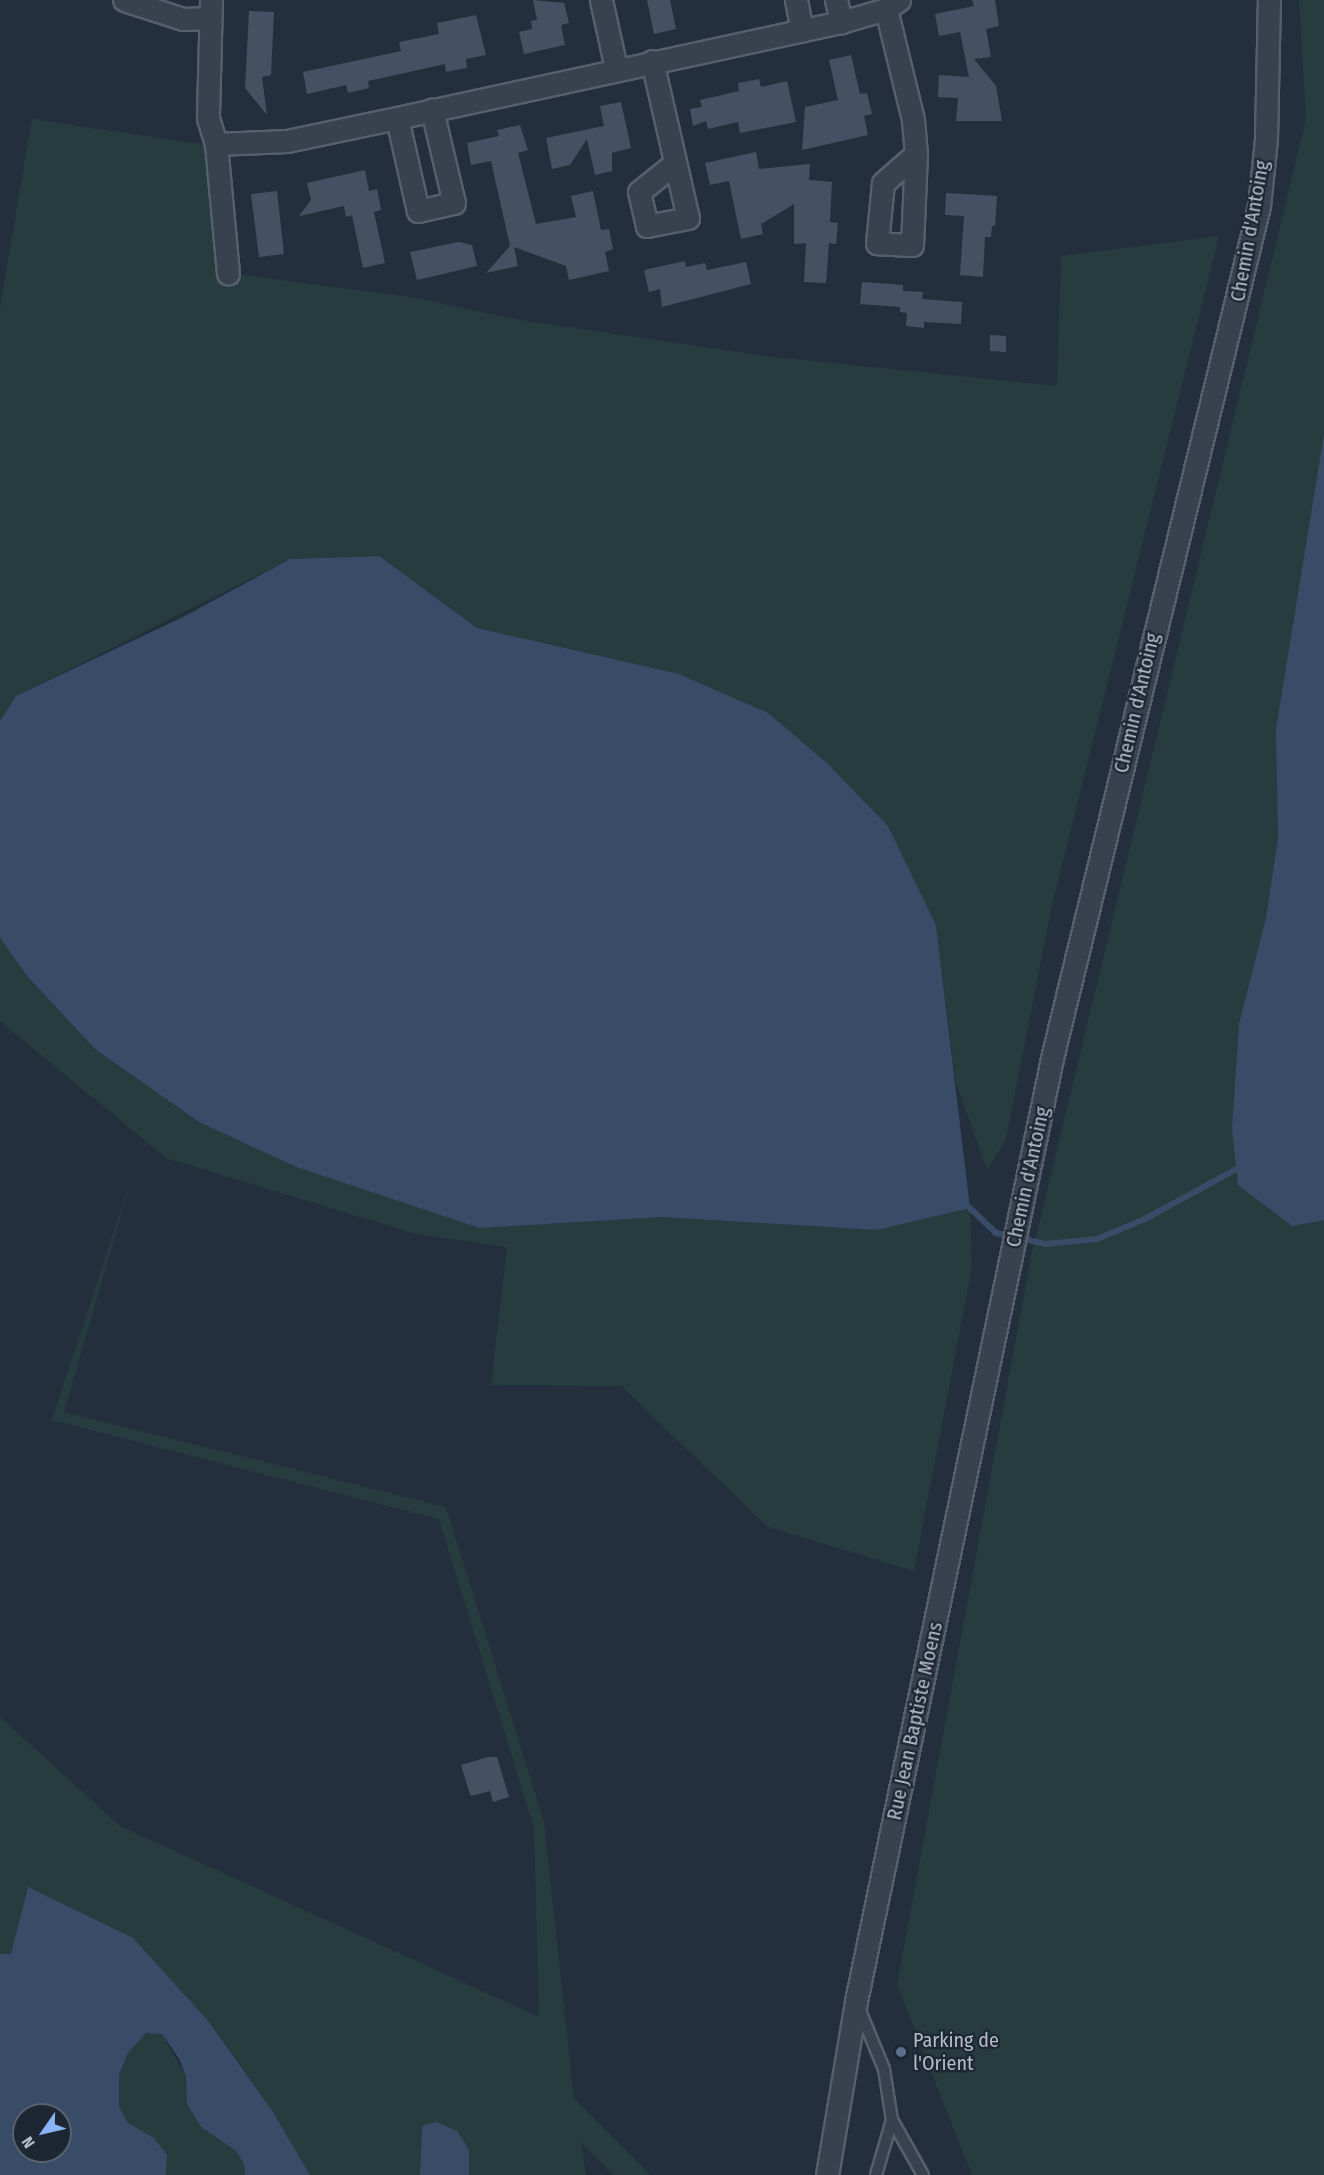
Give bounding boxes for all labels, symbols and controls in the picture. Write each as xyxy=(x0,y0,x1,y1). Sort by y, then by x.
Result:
street label: Chemin d'Antoing xyxy=(1226,159,1274,303)
street label: Chemin d'Antoing xyxy=(1109,631,1165,775)
street label: Chemin d'Antoing xyxy=(1001,1105,1055,1249)
street label: Rue Jean Baptiste Moens xyxy=(882,1620,948,1822)
place label: Parking de l'Orient xyxy=(913,2028,999,2075)
marker: Parking de l'Orient xyxy=(894,2045,908,2059)
north arrow xyxy=(12,2103,72,2163)
text: N xyxy=(18,2133,39,2152)

